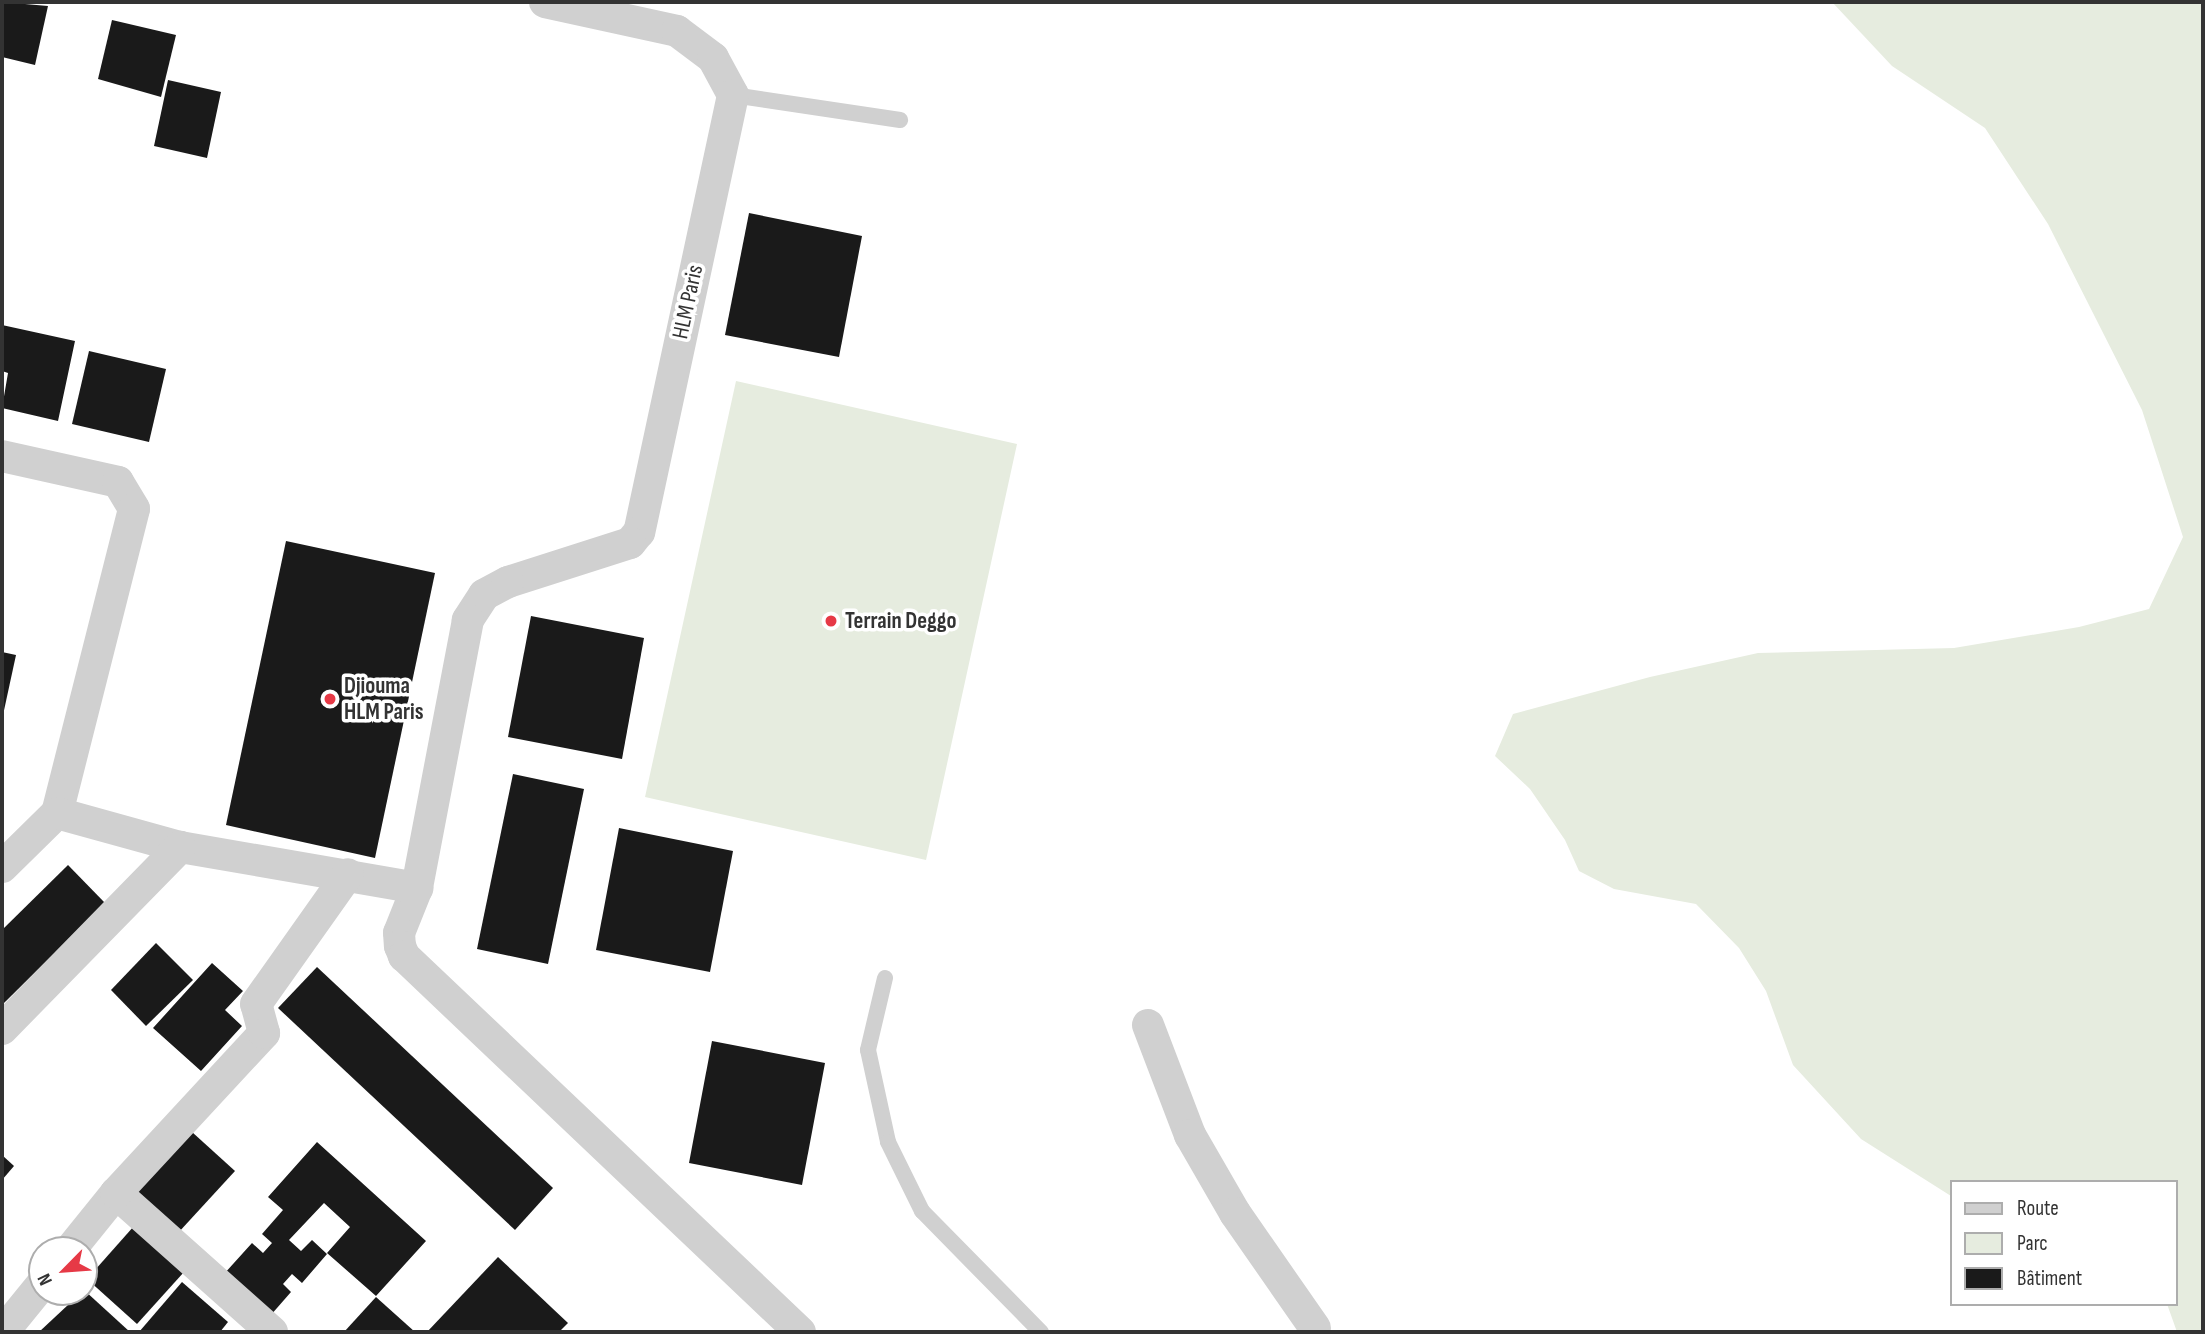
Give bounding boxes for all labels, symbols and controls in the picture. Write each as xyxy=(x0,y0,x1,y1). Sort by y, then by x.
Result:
street label: HLM Paris xyxy=(667,262,709,342)
place label: Terrain Deggo xyxy=(845,607,956,635)
marker: Terrain Deggo xyxy=(823,613,839,629)
place label: Djiouma HLM Paris xyxy=(344,672,424,726)
marker: Djiouma HLM Paris xyxy=(322,691,338,707)
legend xyxy=(1950,1180,2177,1306)
text: Route xyxy=(2017,1196,2059,1221)
text: Parc xyxy=(2017,1231,2048,1256)
north arrow xyxy=(28,1236,98,1306)
text: Bâtiment xyxy=(2017,1266,2082,1291)
text: N xyxy=(33,1270,58,1289)

